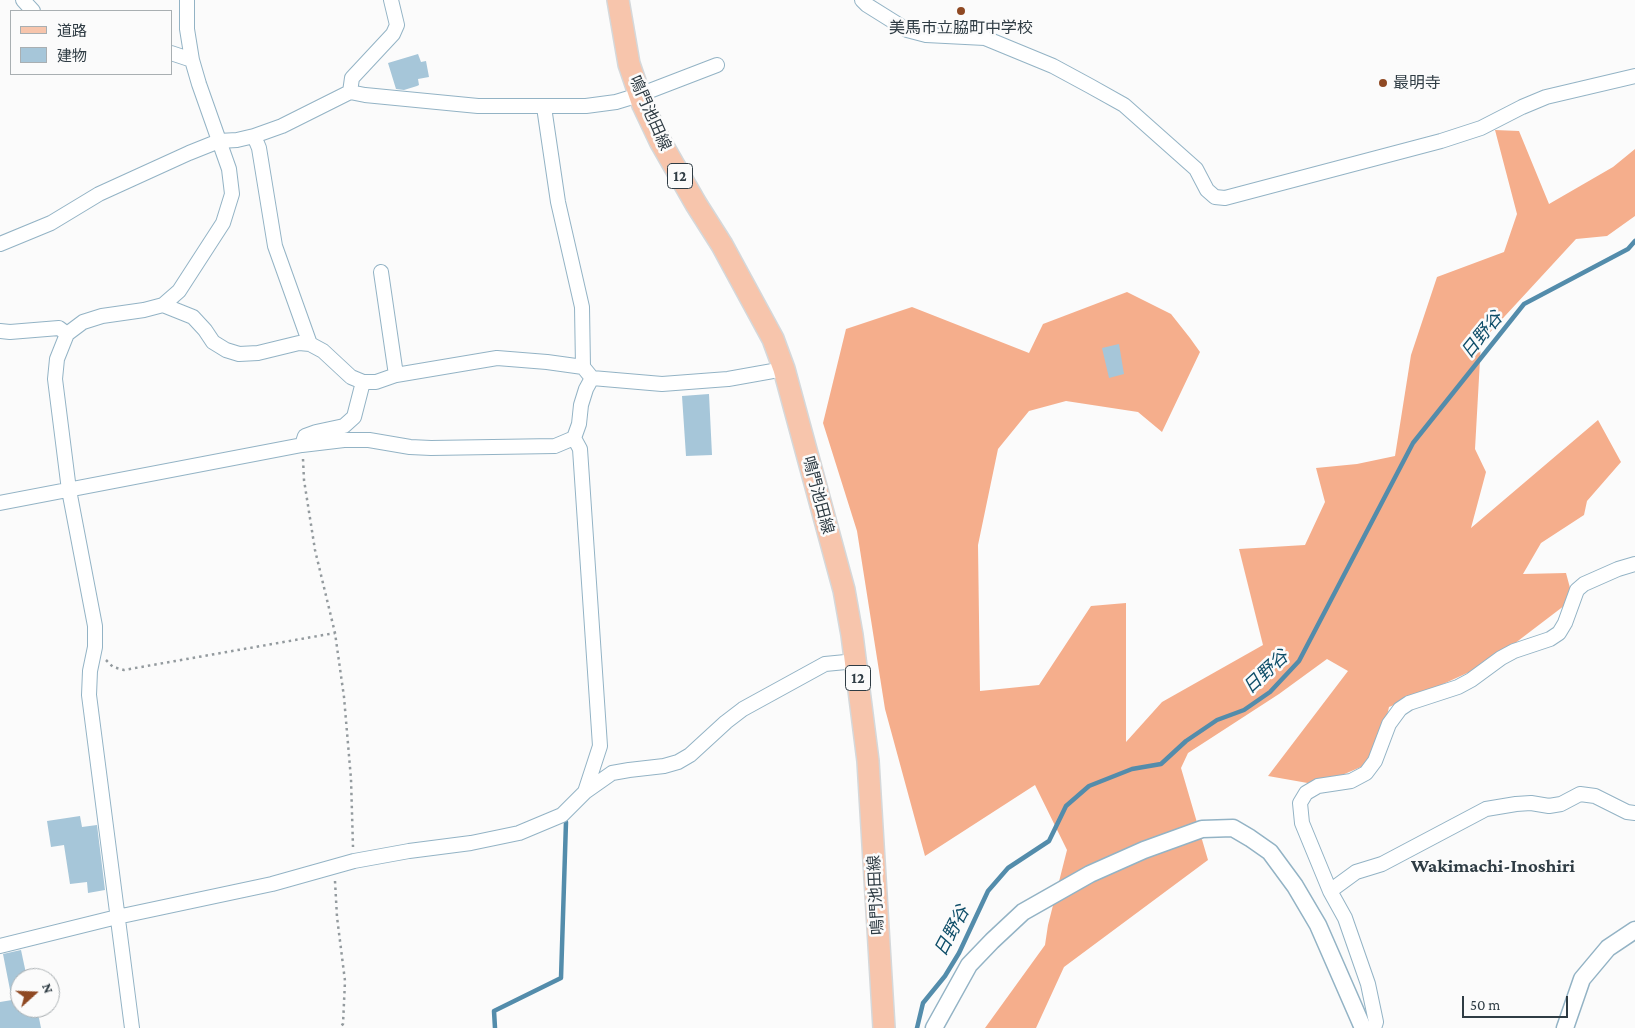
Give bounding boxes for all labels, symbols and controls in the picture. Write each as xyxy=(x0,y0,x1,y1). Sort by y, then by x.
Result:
marker: 美馬市立脇町中学校 xyxy=(955,5,967,17)
legend xyxy=(10,10,172,75)
place label: 美馬市立脇町中学校 xyxy=(889,18,1033,38)
text: 道路 xyxy=(57,23,87,39)
text: 建物 xyxy=(57,48,87,64)
street label: 鳴門池田線 xyxy=(625,73,675,153)
place label: 最明寺 xyxy=(1393,73,1441,93)
marker: 最明寺 xyxy=(1377,77,1389,89)
road number: 12 xyxy=(668,164,692,188)
water label: 日野谷 xyxy=(1457,307,1507,363)
street label: 鳴門池田線 xyxy=(798,454,838,536)
water label: 日野谷 xyxy=(1239,646,1293,698)
road number: 12 xyxy=(846,666,870,690)
street label: 鳴門池田線 xyxy=(864,855,888,935)
district label: Wakimachi-Inoshiri xyxy=(1411,855,1575,877)
water label: 日野谷 xyxy=(930,902,974,960)
north arrow xyxy=(10,968,60,1018)
text: N xyxy=(39,981,57,995)
scale bar xyxy=(1465,986,1571,1018)
text: 50 m xyxy=(1470,997,1500,1013)

